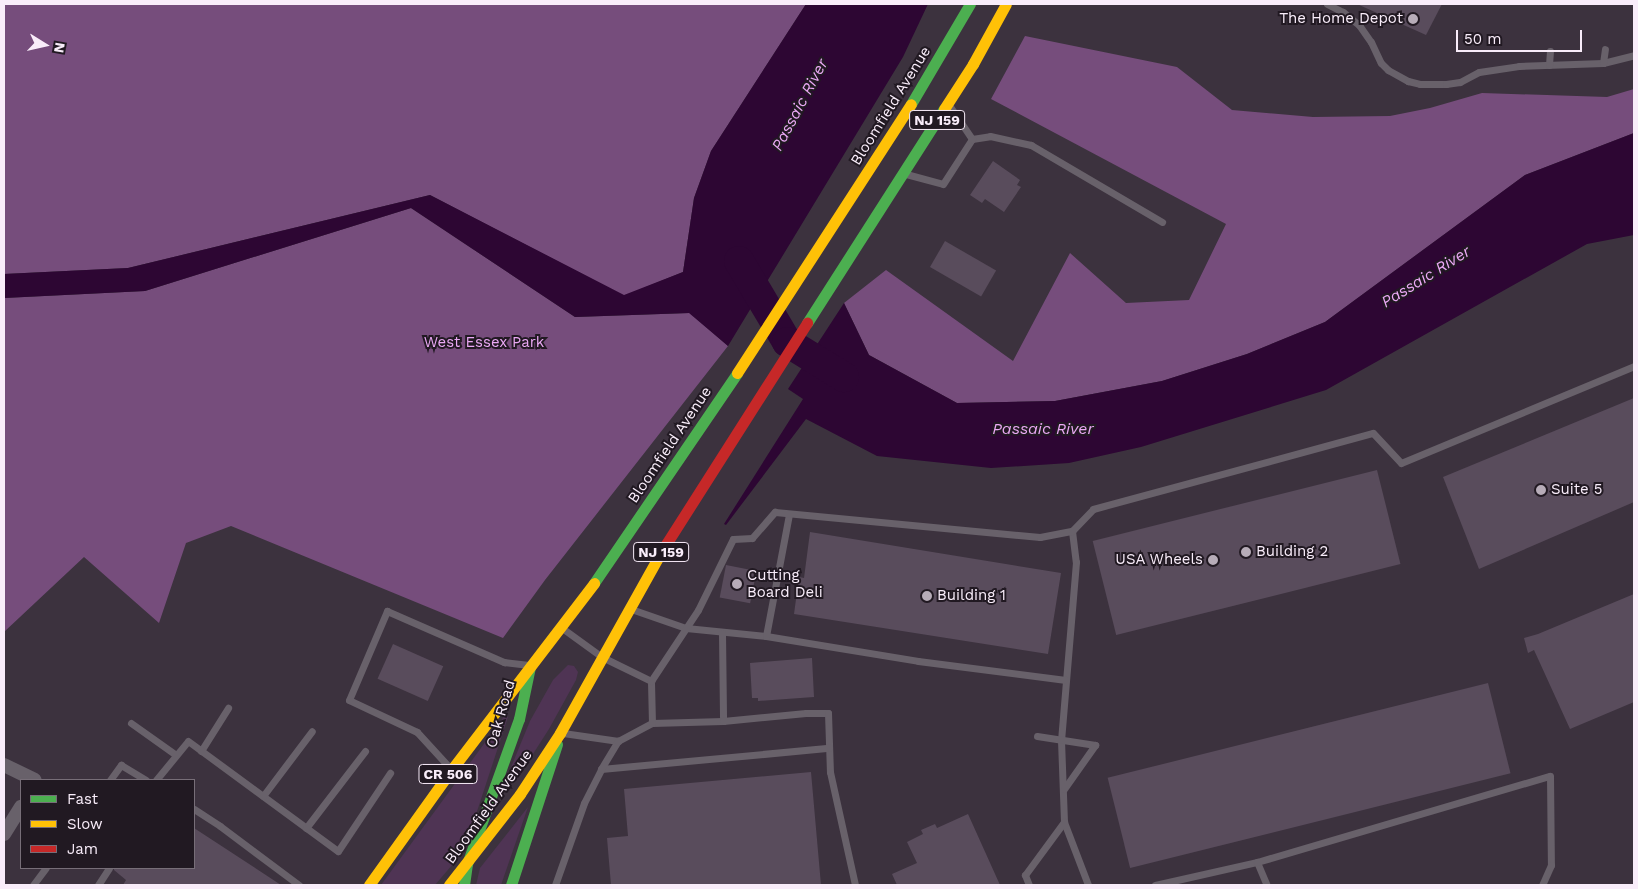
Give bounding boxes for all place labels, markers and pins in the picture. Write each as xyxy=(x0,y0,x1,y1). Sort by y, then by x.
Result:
place label: The Home Depot xyxy=(1279,10,1403,28)
marker: The Home Depot xyxy=(1407,13,1419,25)
place label: Suite 5 xyxy=(1551,481,1603,499)
marker: Suite 5 xyxy=(1535,484,1547,496)
place label: Building 2 xyxy=(1256,543,1328,561)
marker: Building 2 xyxy=(1240,546,1252,558)
place label: USA Wheels xyxy=(1114,551,1203,569)
marker: USA Wheels xyxy=(1207,554,1219,566)
place label: Cutting Board Deli xyxy=(747,566,823,601)
marker: Cutting Board Deli xyxy=(731,578,743,590)
place label: Building 1 xyxy=(937,587,1006,605)
marker: Building 1 xyxy=(921,590,933,602)

